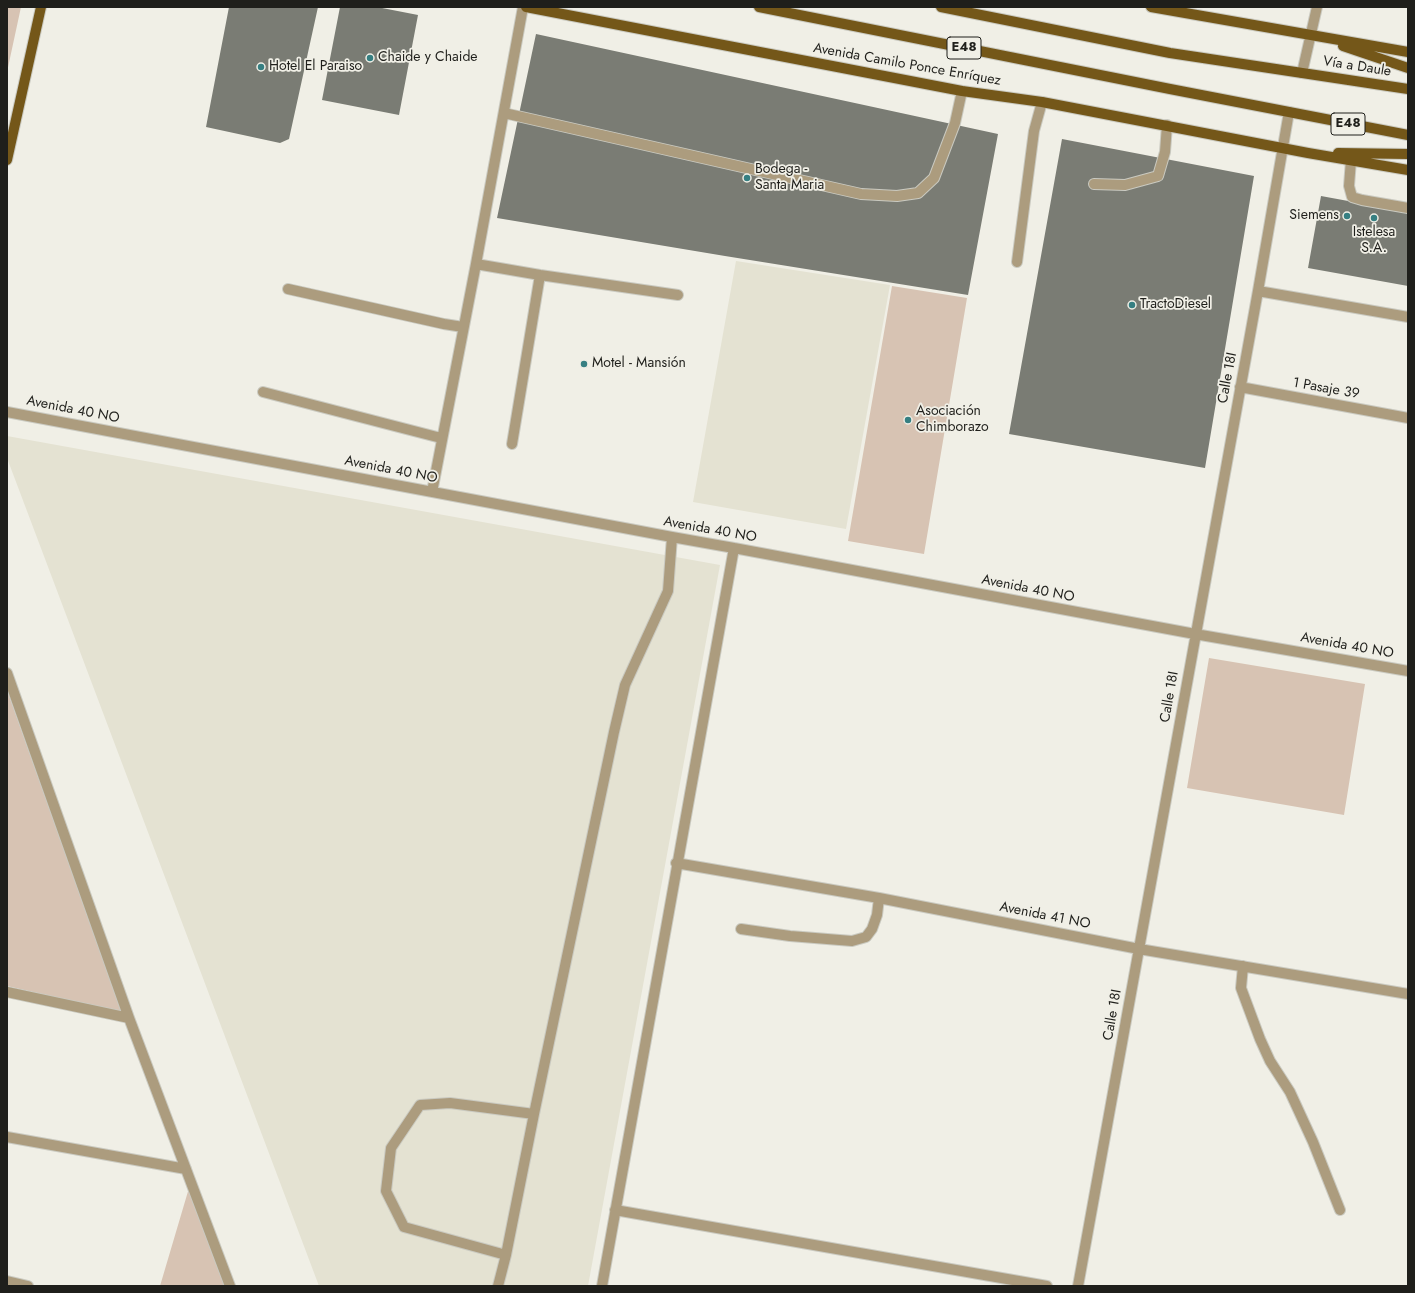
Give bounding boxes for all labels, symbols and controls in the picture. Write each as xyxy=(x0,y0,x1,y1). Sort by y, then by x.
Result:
road number: E48 xyxy=(947,37,981,59)
street label: Avenida Camilo Ponce Enríquez xyxy=(812,40,1002,90)
place label: Chaide y Chaide xyxy=(378,50,478,66)
marker: Chaide y Chaide xyxy=(365,53,375,63)
street label: Vía a Daule xyxy=(1322,53,1392,81)
place label: Hotel El Paraiso xyxy=(269,59,362,75)
marker: Hotel El Paraiso xyxy=(256,62,266,72)
road number: E48 xyxy=(1331,113,1365,135)
place label: Bodega - Santa Maria xyxy=(755,162,824,194)
marker: Bodega - Santa Maria xyxy=(742,173,752,183)
place label: Siemens xyxy=(1289,208,1339,224)
marker: Siemens xyxy=(1342,211,1352,221)
marker: Istelesa S.A. xyxy=(1369,213,1379,223)
place label: Istelesa S.A. xyxy=(1353,225,1395,258)
place label: TractoDiesel xyxy=(1140,297,1211,313)
marker: TractoDiesel xyxy=(1127,300,1137,310)
street label: Calle 18I xyxy=(1215,351,1241,405)
place label: Motel - Mansión xyxy=(592,356,686,372)
marker: Motel - Mansión xyxy=(579,359,589,369)
street label: 1 Pasaje 39 xyxy=(1291,375,1361,403)
street label: Avenida 40 NO xyxy=(25,393,121,427)
place label: Asociación Chimborazo xyxy=(916,404,989,436)
marker: Asociación Chimborazo xyxy=(903,415,913,425)
street label: Avenida 40 NO xyxy=(343,453,439,487)
street label: Avenida 40 NO xyxy=(662,514,758,546)
street label: Avenida 40 NO xyxy=(980,572,1076,606)
street label: Avenida 40 NO xyxy=(1299,630,1395,662)
street label: Calle 18I xyxy=(1157,670,1183,724)
street label: Avenida 41 NO xyxy=(998,899,1092,933)
street label: Calle 18I xyxy=(1100,988,1126,1042)

